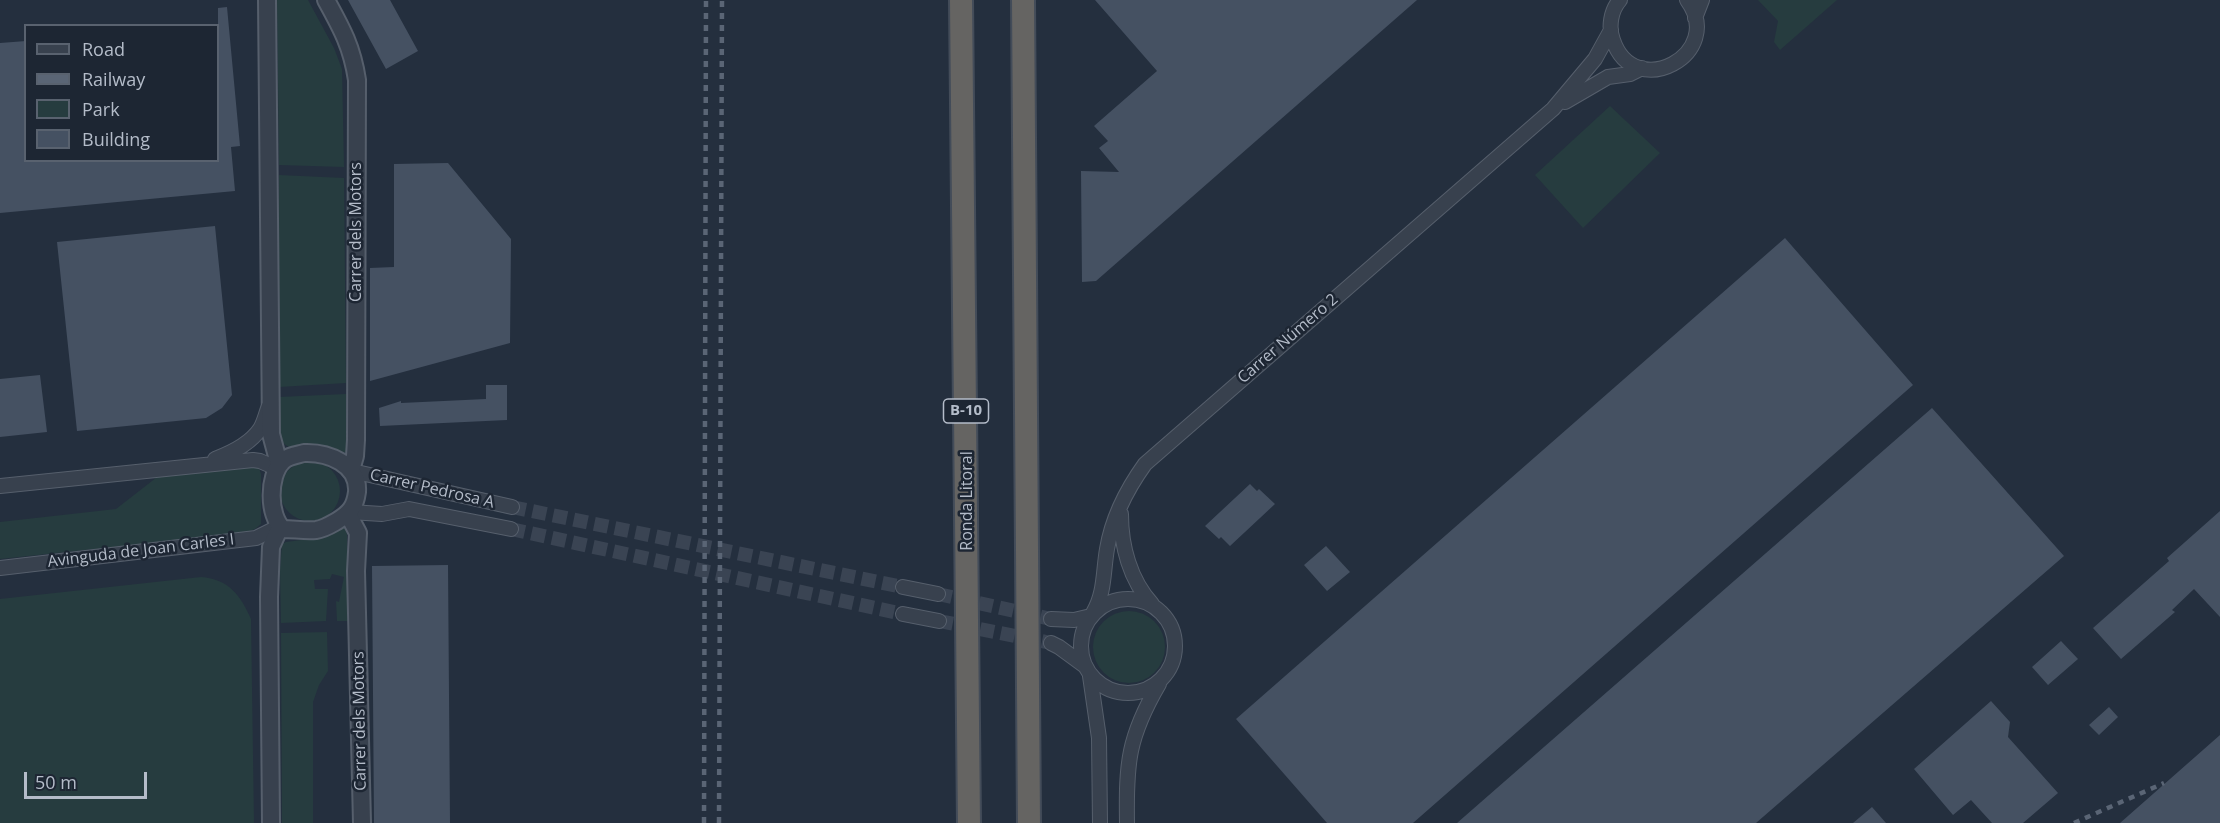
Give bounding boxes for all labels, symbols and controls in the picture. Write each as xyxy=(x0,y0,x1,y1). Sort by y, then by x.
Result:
legend xyxy=(24,24,219,162)
text: Road xyxy=(82,37,125,61)
text: Railway xyxy=(82,67,145,91)
text: Park xyxy=(82,97,120,121)
text: Building xyxy=(82,127,150,151)
street label: Carrer dels Motors xyxy=(346,162,366,302)
street label: Carrer Número 2 xyxy=(1234,290,1342,388)
road number: B-10 xyxy=(944,399,988,423)
street label: Ronda Litoral xyxy=(957,451,977,551)
street label: Carrer Pedrosa A xyxy=(368,465,496,513)
street label: Avinguda de Joan Carles I xyxy=(47,530,235,572)
street label: Carrer dels Motors xyxy=(349,651,371,791)
scale bar xyxy=(27,760,150,798)
text: 50 m xyxy=(35,770,77,794)

